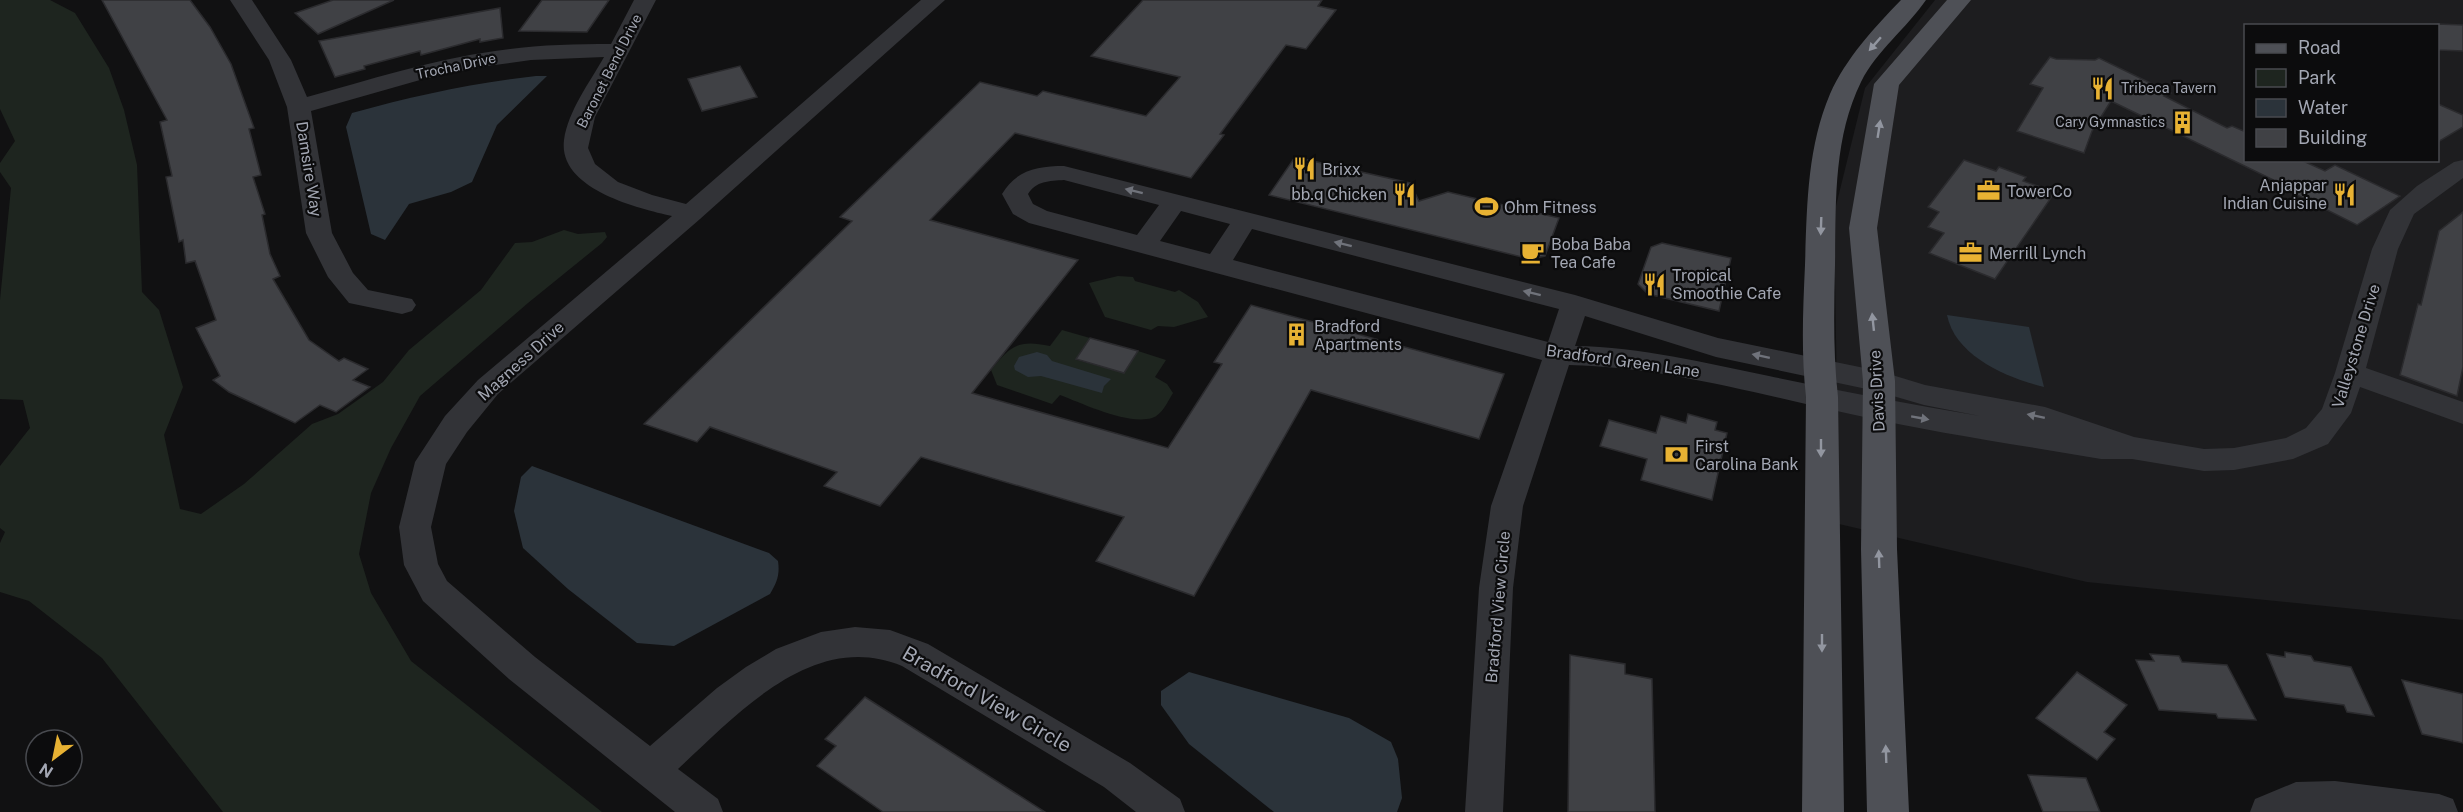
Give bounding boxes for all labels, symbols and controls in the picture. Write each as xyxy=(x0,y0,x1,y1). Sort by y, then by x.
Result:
street label: Baronet Bend Drive xyxy=(573,11,645,131)
legend xyxy=(2244,24,2439,162)
one-way arrow xyxy=(1868,36,1881,51)
text: Road xyxy=(2298,37,2341,58)
street label: Trocha Drive xyxy=(415,50,498,82)
text: Park xyxy=(2298,67,2336,88)
restaurant icon: Tribeca Tavern xyxy=(2090,75,2116,101)
place label: Tribeca Tavern xyxy=(2121,80,2216,96)
text: Water xyxy=(2298,97,2348,118)
building icon: Cary Gymnastics xyxy=(2170,109,2196,135)
place label: Cary Gymnastics xyxy=(2055,114,2165,130)
one-way arrow xyxy=(1875,119,1884,138)
street label: Damsire Way xyxy=(292,120,326,218)
text: Building xyxy=(2298,127,2367,148)
restaurant icon: Brixx xyxy=(1291,156,1317,182)
place label: Brixx xyxy=(1322,160,1361,179)
place label: Anjappar Indian Cuisine xyxy=(2223,176,2327,213)
office icon: TowerCo xyxy=(1976,178,2002,204)
restaurant icon: bb.q Chicken xyxy=(1392,181,1418,207)
restaurant icon: Anjappar Indian Cuisine xyxy=(2332,181,2358,207)
place label: TowerCo xyxy=(2007,182,2072,201)
one-way arrow xyxy=(1125,185,1143,195)
place label: bb.q Chicken xyxy=(1291,185,1387,204)
sports icon: Ohm Fitness xyxy=(1473,194,1499,220)
place label: Ohm Fitness xyxy=(1504,198,1597,217)
one-way arrow xyxy=(1817,217,1826,236)
place label: Boba Baba Tea Cafe xyxy=(1551,235,1631,272)
one-way arrow xyxy=(1334,239,1353,249)
cafe icon: Boba Baba Tea Cafe xyxy=(1520,240,1546,266)
office icon: Merrill Lynch xyxy=(1958,240,1984,266)
place label: Merrill Lynch xyxy=(1989,244,2086,263)
place label: Tropical Smoothie Cafe xyxy=(1672,266,1781,303)
restaurant icon: Tropical Smoothie Cafe xyxy=(1641,271,1667,297)
street label: Valleystone Drive xyxy=(2328,282,2384,410)
one-way arrow xyxy=(1523,288,1541,297)
one-way arrow xyxy=(1868,312,1878,331)
street label: Magness Drive xyxy=(474,317,568,405)
place label: Bradford Apartments xyxy=(1314,317,1402,354)
building icon: Bradford Apartments xyxy=(1283,322,1309,348)
street label: Bradford Green Lane xyxy=(1545,341,1701,381)
street label: Davis Drive xyxy=(1865,350,1889,432)
one-way arrow xyxy=(1751,351,1770,361)
one-way arrow xyxy=(2027,411,2046,421)
one-way arrow xyxy=(1911,413,1930,422)
place label: First Carolina Bank xyxy=(1695,437,1799,474)
one-way arrow xyxy=(1816,438,1826,457)
bank icon: First Carolina Bank xyxy=(1664,442,1690,468)
street label: Bradford View Circle xyxy=(1482,530,1514,684)
one-way arrow xyxy=(1875,549,1884,568)
one-way arrow xyxy=(1817,633,1827,652)
street label: Bradford View Circle xyxy=(898,641,1076,757)
north arrow xyxy=(24,728,84,788)
one-way arrow xyxy=(1881,744,1891,763)
text: N xyxy=(36,759,57,782)

